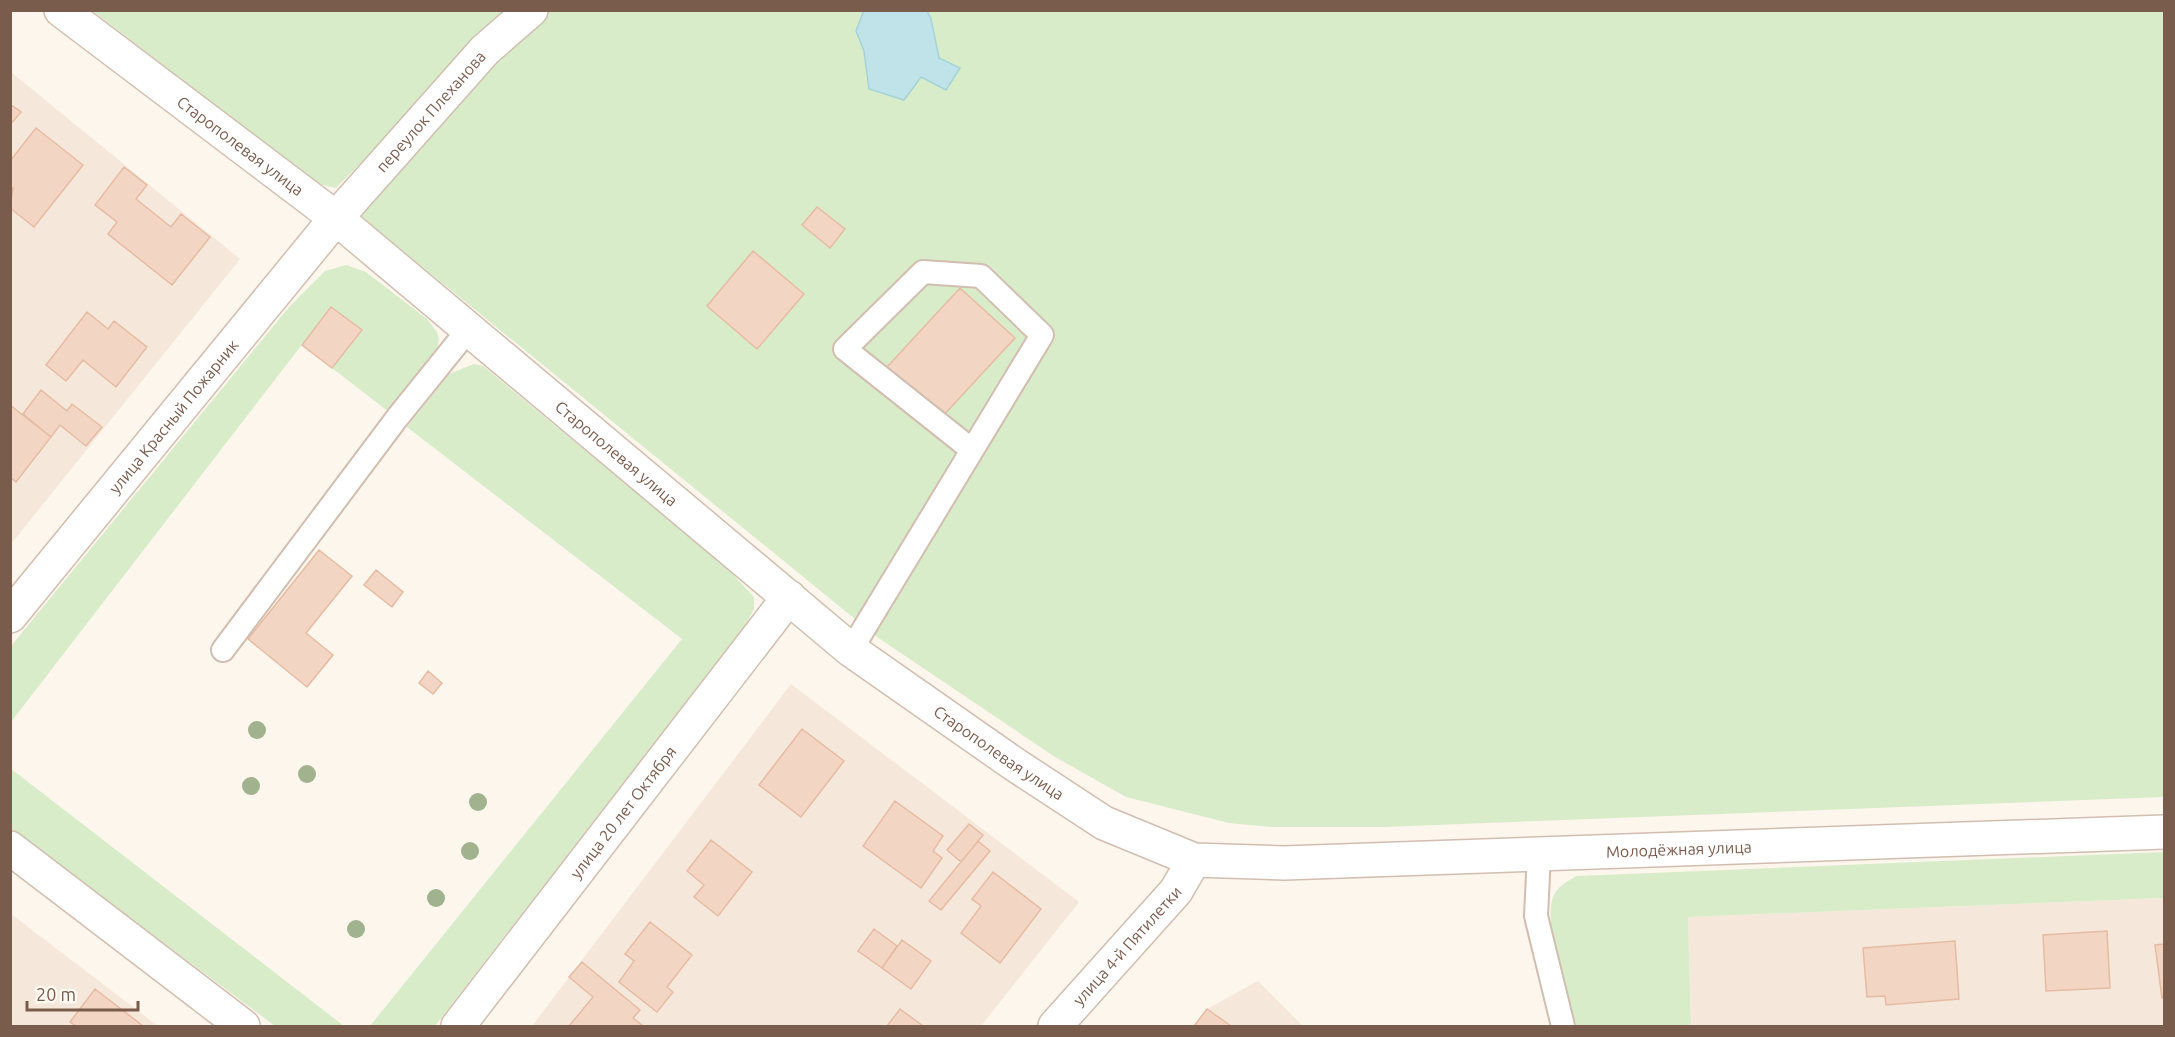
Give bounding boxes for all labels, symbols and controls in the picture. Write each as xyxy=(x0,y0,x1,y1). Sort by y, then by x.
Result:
street label: переулок Плеханова xyxy=(372,47,489,176)
street label: Старополевая улица xyxy=(174,92,307,199)
street label: улица Красный Пожарник xyxy=(105,336,242,497)
street label: Старополевая улица xyxy=(552,397,681,510)
street label: Старополевая улица xyxy=(930,702,1067,803)
street label: улица 20 лет Октября xyxy=(566,743,680,882)
street label: Молодёжная улица xyxy=(1606,838,1752,861)
street label: улица 4-й Пятилетки xyxy=(1069,882,1185,1009)
scale bar xyxy=(27,974,138,1012)
text: 20 m xyxy=(36,984,76,1004)

